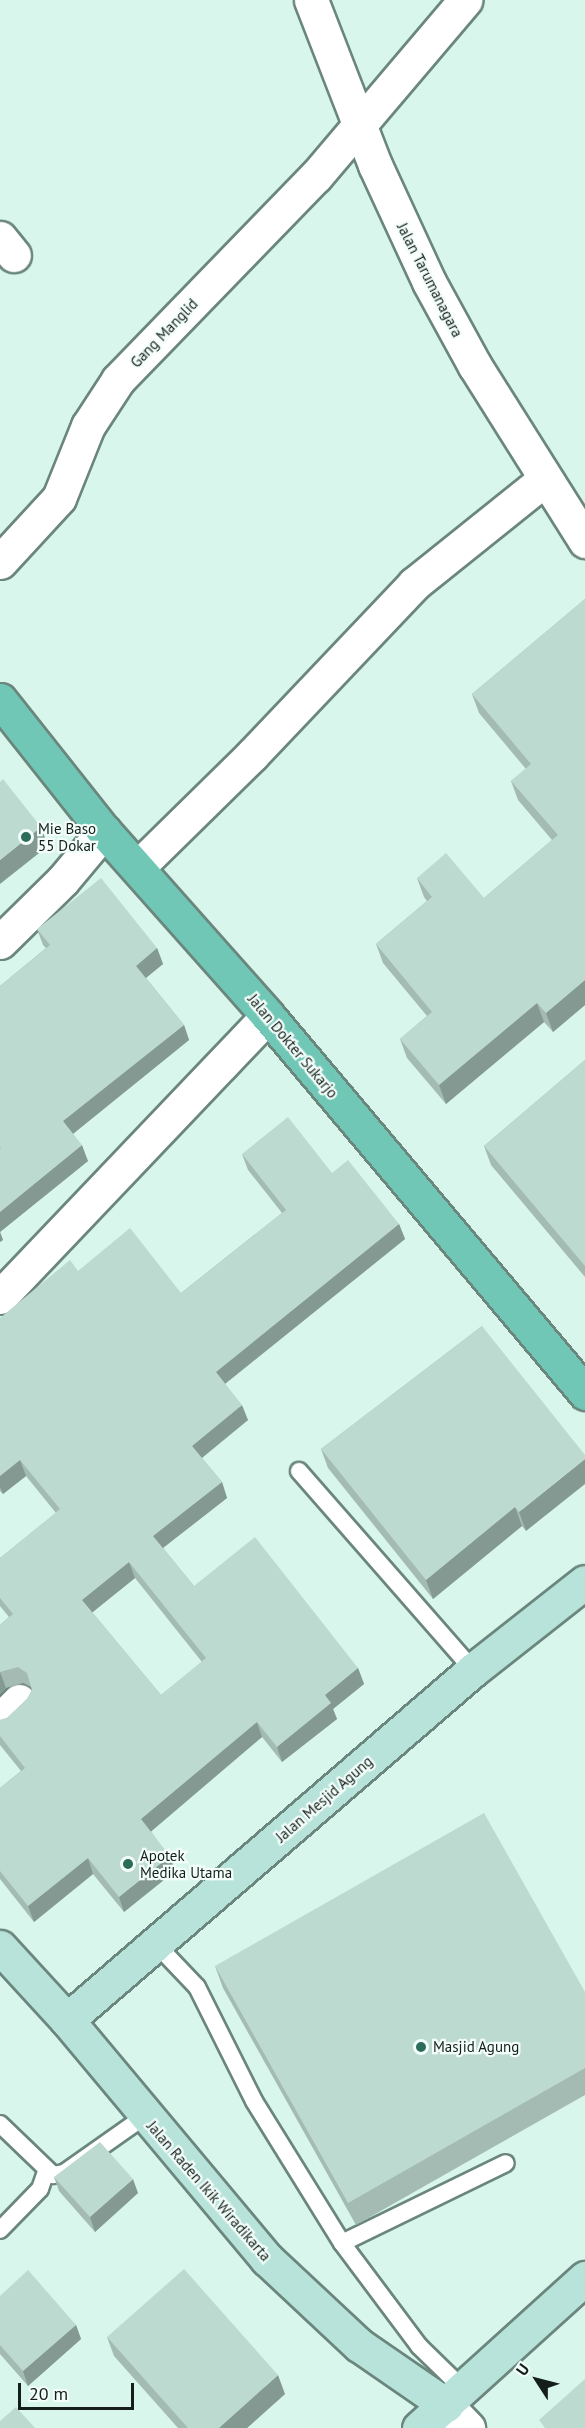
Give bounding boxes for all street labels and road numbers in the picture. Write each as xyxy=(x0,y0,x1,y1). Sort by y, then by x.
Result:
street label: Jalan Tarumanagara xyxy=(393,220,467,340)
street label: Gang Manglid xyxy=(127,295,201,371)
street label: Jalan Dokter Sukarjo xyxy=(244,990,342,1102)
street label: Jalan Mesjid Agung xyxy=(272,1752,376,1846)
street label: Jalan Raden Ikik Wiradikarta xyxy=(143,2117,275,2265)

